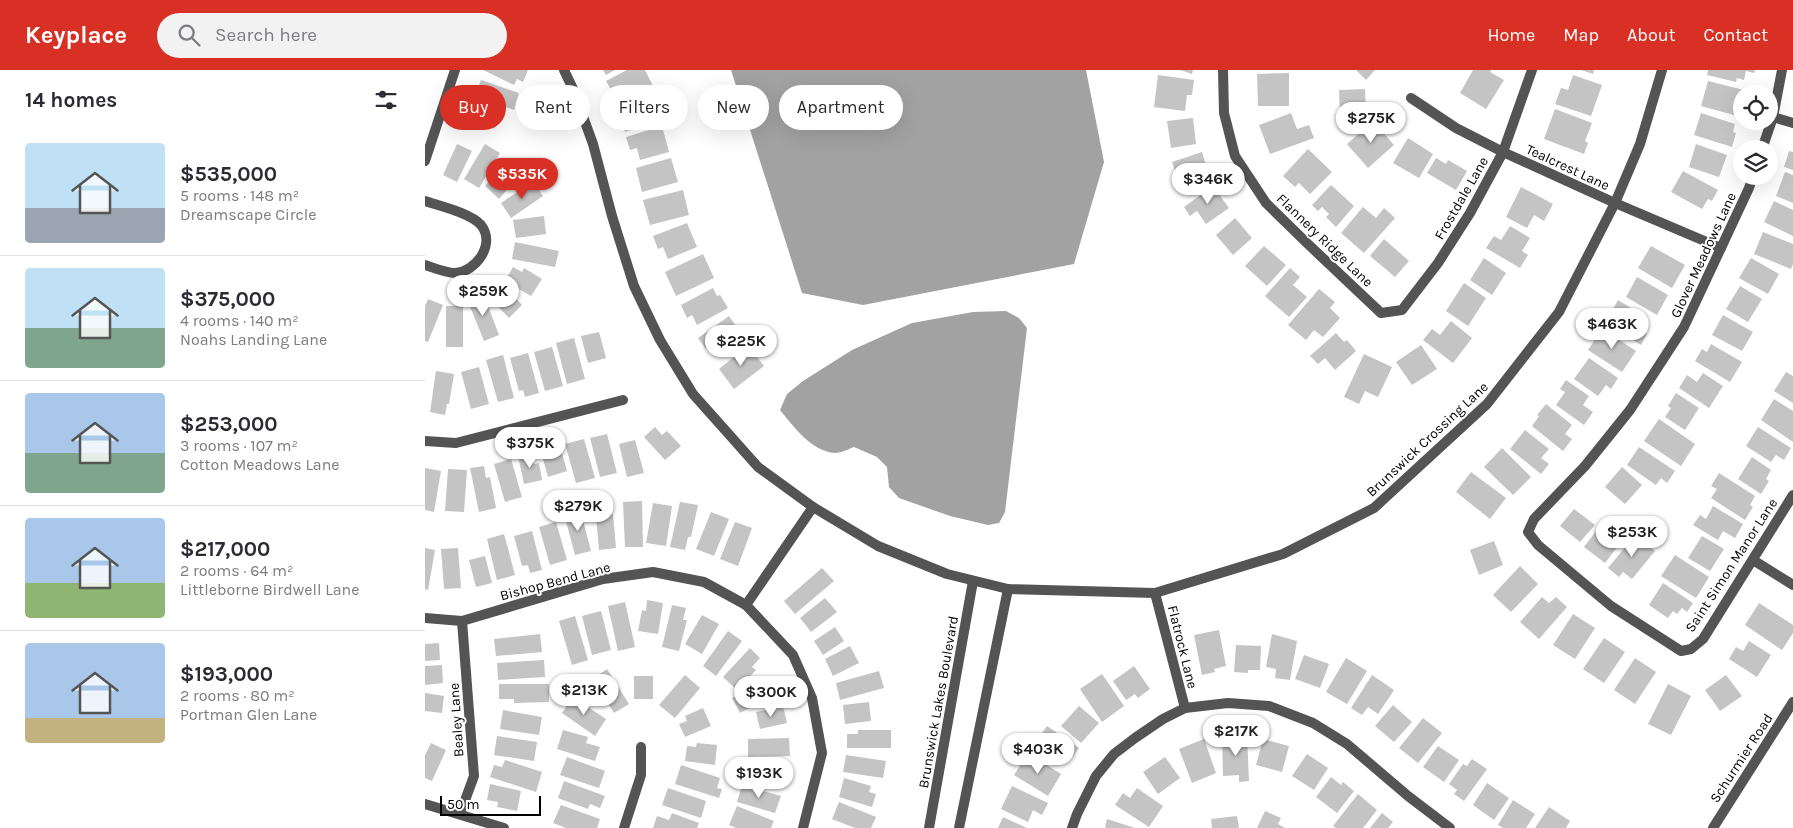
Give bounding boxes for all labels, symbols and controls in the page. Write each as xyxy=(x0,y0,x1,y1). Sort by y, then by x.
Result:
search box xyxy=(157,13,507,58)
text: Keyplace xyxy=(25,21,127,49)
icon: search xyxy=(175,21,203,49)
text: Search here xyxy=(215,24,317,46)
text: Home xyxy=(1487,24,1535,46)
text: Map xyxy=(1563,24,1599,46)
text: About xyxy=(1627,24,1676,46)
text: Contact xyxy=(1704,24,1768,46)
chip: Buy xyxy=(440,85,506,130)
chip: Rent xyxy=(516,85,590,130)
chip: Filters xyxy=(600,85,688,130)
chip: New xyxy=(698,85,769,130)
chip: Apartment xyxy=(779,85,903,130)
map controls xyxy=(1733,85,1778,185)
button: locate xyxy=(1733,85,1778,130)
icon: filters xyxy=(372,86,400,114)
text: 14 homes xyxy=(25,88,117,112)
pin: $275K xyxy=(1336,102,1406,144)
text: $275K xyxy=(1347,108,1395,127)
button: layers xyxy=(1733,140,1778,185)
street label: Tealcrest Lane xyxy=(1523,141,1612,194)
street label: Frostdale Lane xyxy=(1431,154,1492,243)
pin: $535K xyxy=(487,158,557,200)
text: $535,000 xyxy=(180,162,277,186)
pin: $346K xyxy=(1173,162,1243,205)
icon: home xyxy=(65,163,125,223)
text: $535K xyxy=(497,164,547,183)
text: $346K xyxy=(1183,169,1233,188)
text: 5 rooms · 148 m² xyxy=(180,186,299,205)
street label: Flannery Ridge Lane xyxy=(1273,190,1376,291)
street label: Glover Meadows Lane xyxy=(1667,190,1740,321)
text: Dreamscape Circle xyxy=(180,205,317,224)
pin: $259K xyxy=(448,274,518,317)
text: $259K xyxy=(458,281,508,300)
text: $375,000 xyxy=(180,287,275,311)
icon: home xyxy=(65,288,125,348)
pin: $463K xyxy=(1577,308,1647,350)
text: 4 rooms · 140 m² xyxy=(180,311,299,330)
text: $463K xyxy=(1587,314,1637,333)
pin: $225K xyxy=(706,324,776,367)
text: Noahs Landing Lane xyxy=(180,330,327,349)
text: $225K xyxy=(716,331,766,350)
street label: Brunswick Crossing Lane xyxy=(1363,378,1492,500)
text: $253,000 xyxy=(180,412,278,436)
icon: home xyxy=(65,413,125,473)
pin: $375K xyxy=(495,426,565,469)
text: $375K xyxy=(506,433,554,452)
text: 3 rooms · 107 m² xyxy=(180,436,298,455)
text: Cotton Meadows Lane xyxy=(180,455,340,474)
pin: $279K xyxy=(543,490,613,532)
street label: Saint Simon Manor Lane xyxy=(1682,495,1781,636)
text: $279K xyxy=(554,496,602,515)
pin: $253K xyxy=(1597,516,1667,558)
text: $253K xyxy=(1607,522,1657,541)
text: $217,000 xyxy=(180,537,270,561)
icon: home xyxy=(65,538,125,598)
street label: Bishop Bend Lane xyxy=(498,559,612,604)
text: 2 rooms · 64 m² xyxy=(180,561,293,580)
text: Littleborne Birdwell Lane xyxy=(180,580,359,599)
street label: Flatrock Lane xyxy=(1164,604,1201,691)
street label: Brunswick Lakes Boulevard xyxy=(915,615,962,790)
text: $193,000 xyxy=(180,662,273,686)
icon: home xyxy=(65,663,125,723)
pin: $213K xyxy=(549,674,619,716)
pin: $300K xyxy=(736,676,806,718)
text: $213K xyxy=(561,680,607,699)
street label: Bealey Lane xyxy=(445,682,468,758)
text: $300K xyxy=(745,682,797,701)
text: 2 rooms · 80 m² xyxy=(180,686,295,705)
text: Portman Glen Lane xyxy=(180,705,317,724)
street label: Schurmier Road xyxy=(1706,711,1777,806)
pin: $217K xyxy=(1201,714,1271,757)
text: $217K xyxy=(1214,721,1258,740)
pin: $403K xyxy=(1003,732,1073,775)
text: $403K xyxy=(1012,739,1064,758)
pin: $193K xyxy=(724,756,794,799)
text: $193K xyxy=(736,763,782,782)
scale bar xyxy=(440,793,541,816)
text: 50 m xyxy=(447,796,480,813)

